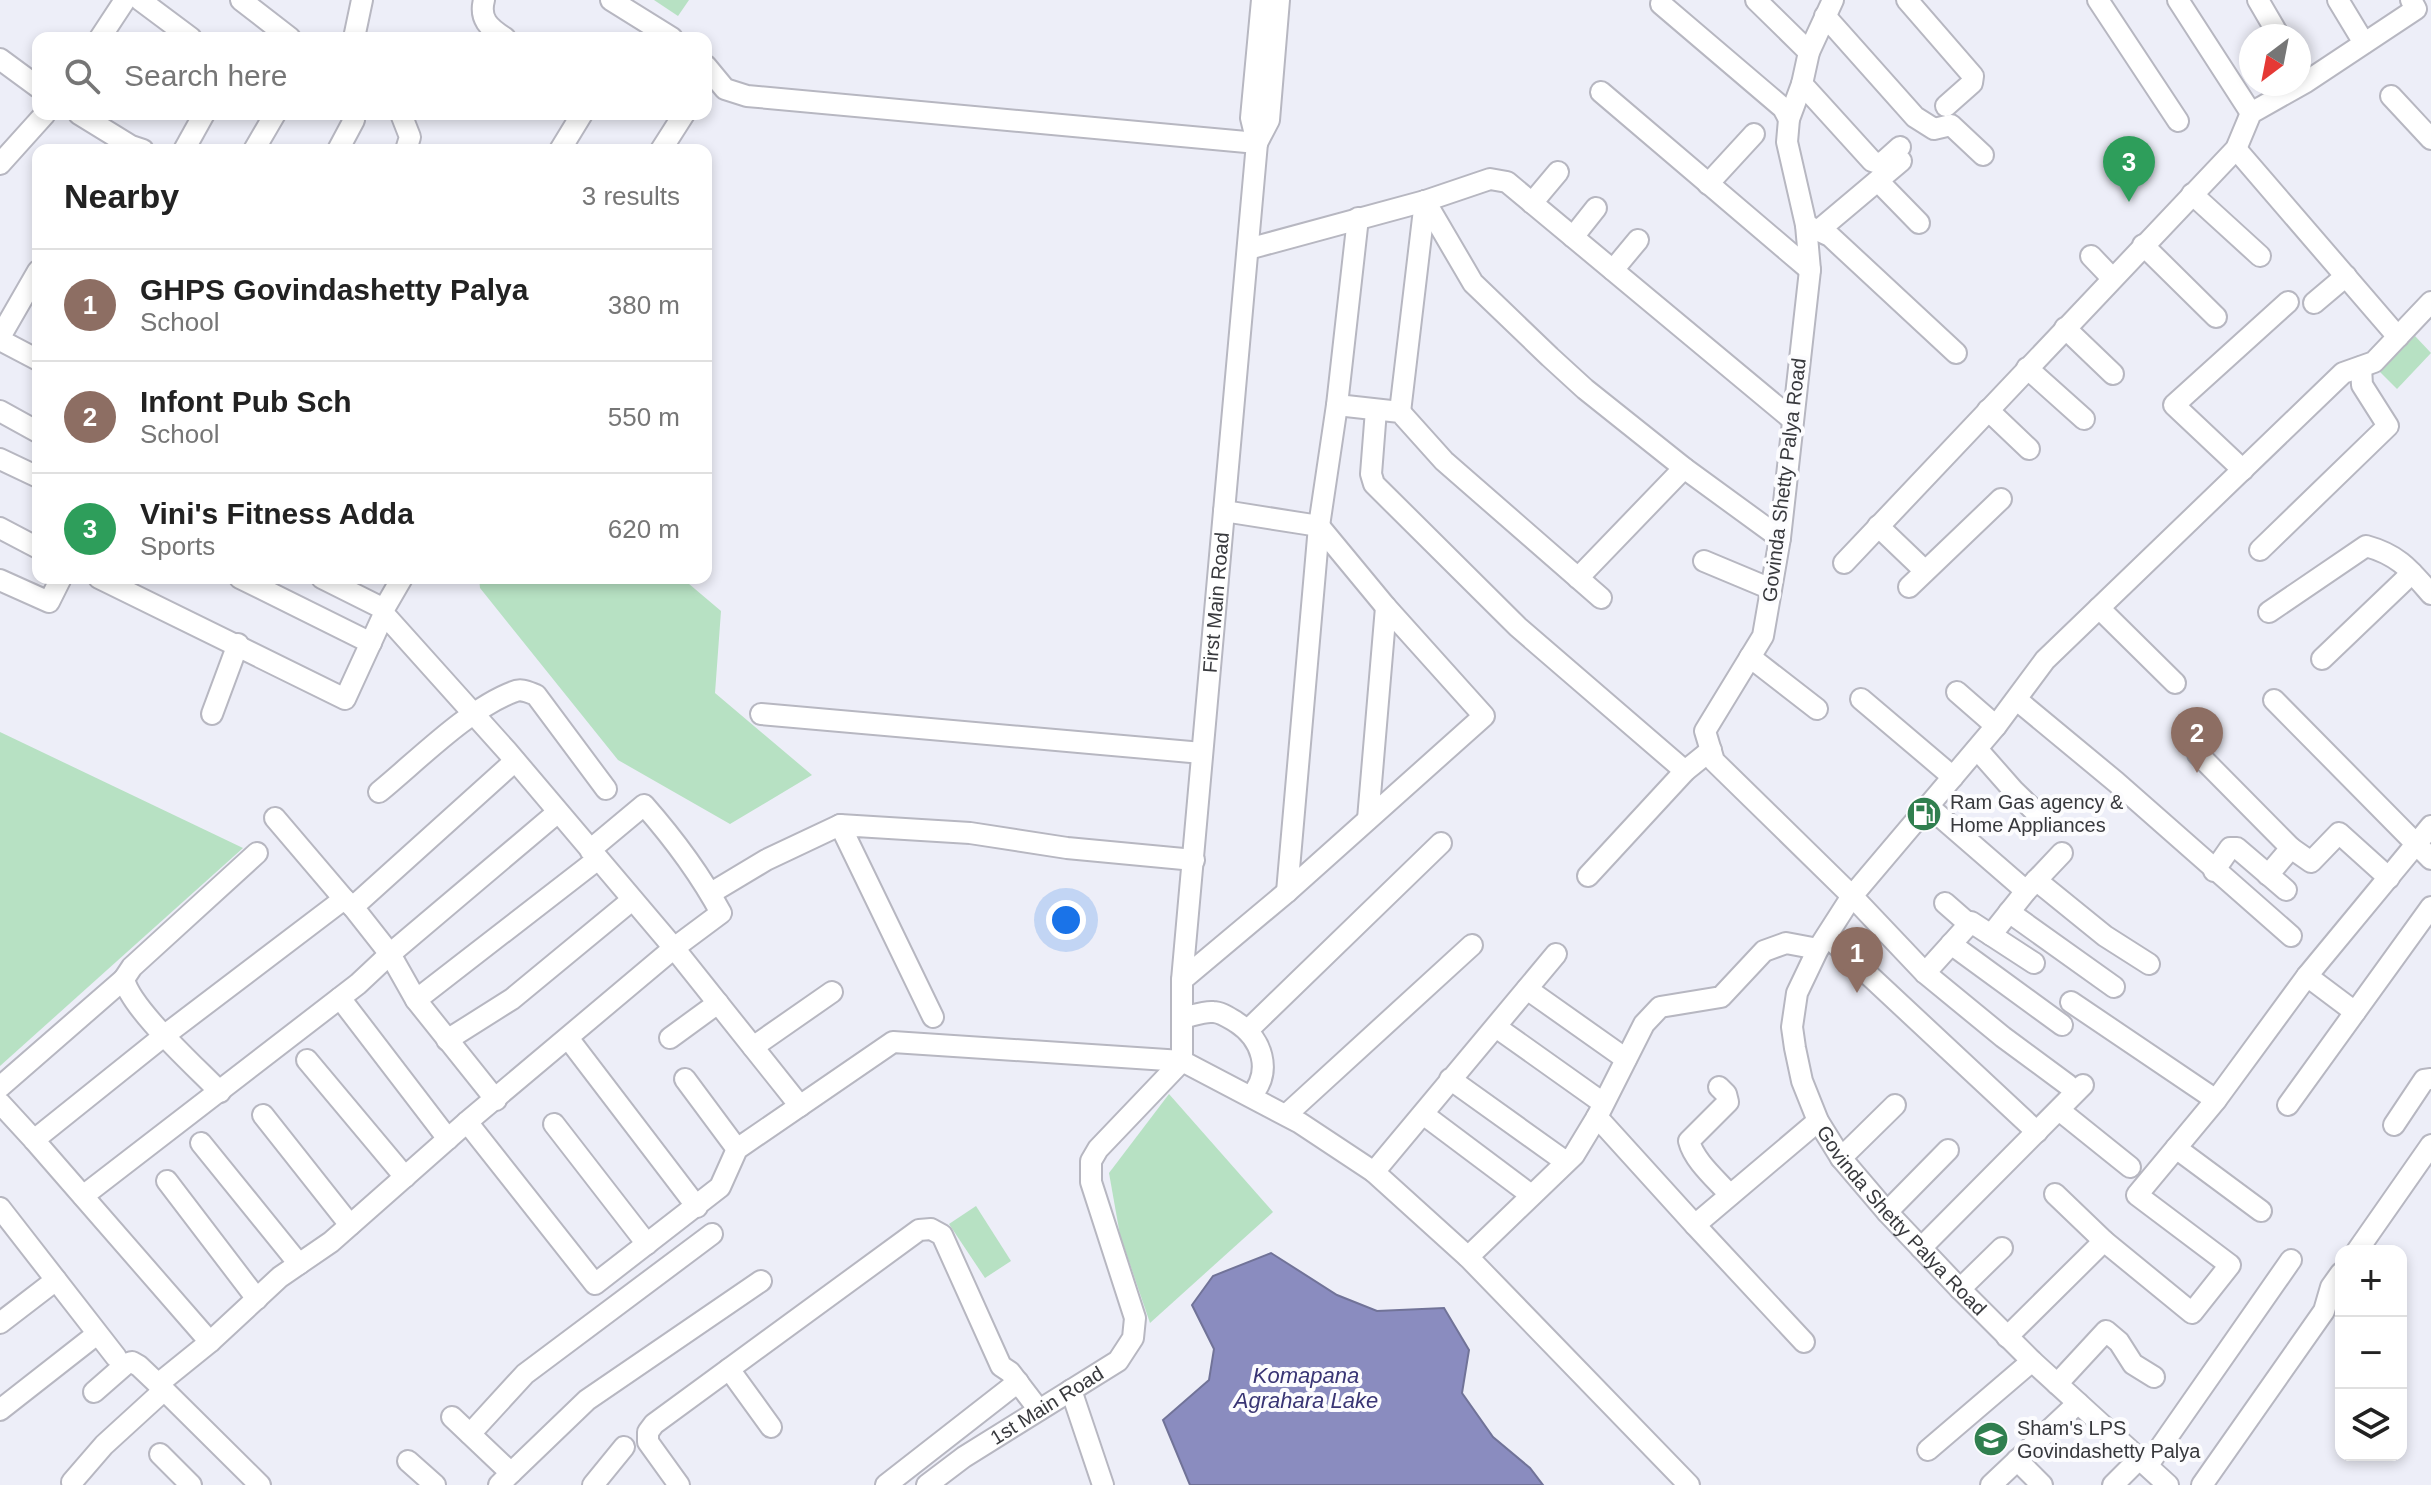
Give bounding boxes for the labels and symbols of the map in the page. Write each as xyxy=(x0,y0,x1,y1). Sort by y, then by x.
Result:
north arrow xyxy=(2239,24,2311,96)
pin: 3 xyxy=(2103,136,2155,202)
street label: Govinda Shetty Palya Road xyxy=(1758,357,1810,603)
street label: First Main Road xyxy=(1199,531,1233,674)
pin: 2 xyxy=(2171,707,2223,773)
place label: Ram Gas agency & Home Appliances xyxy=(1950,791,2124,836)
fuel station icon: Ram Gas agency & Home Appliances xyxy=(1905,795,1943,833)
your location xyxy=(1046,900,1086,940)
pin: 1 xyxy=(1831,927,1883,993)
street label: Govinda Shetty Palya Road xyxy=(1813,1121,1991,1320)
street label: 1st Main Road xyxy=(986,1362,1107,1449)
water label: Komapana Agrahara Lake xyxy=(1232,1363,1378,1413)
place label: Sham's LPS Govindashetty Palya xyxy=(2017,1417,2201,1462)
school or university icon: Sham's LPS Govindashetty Palya xyxy=(1972,1420,2010,1458)

